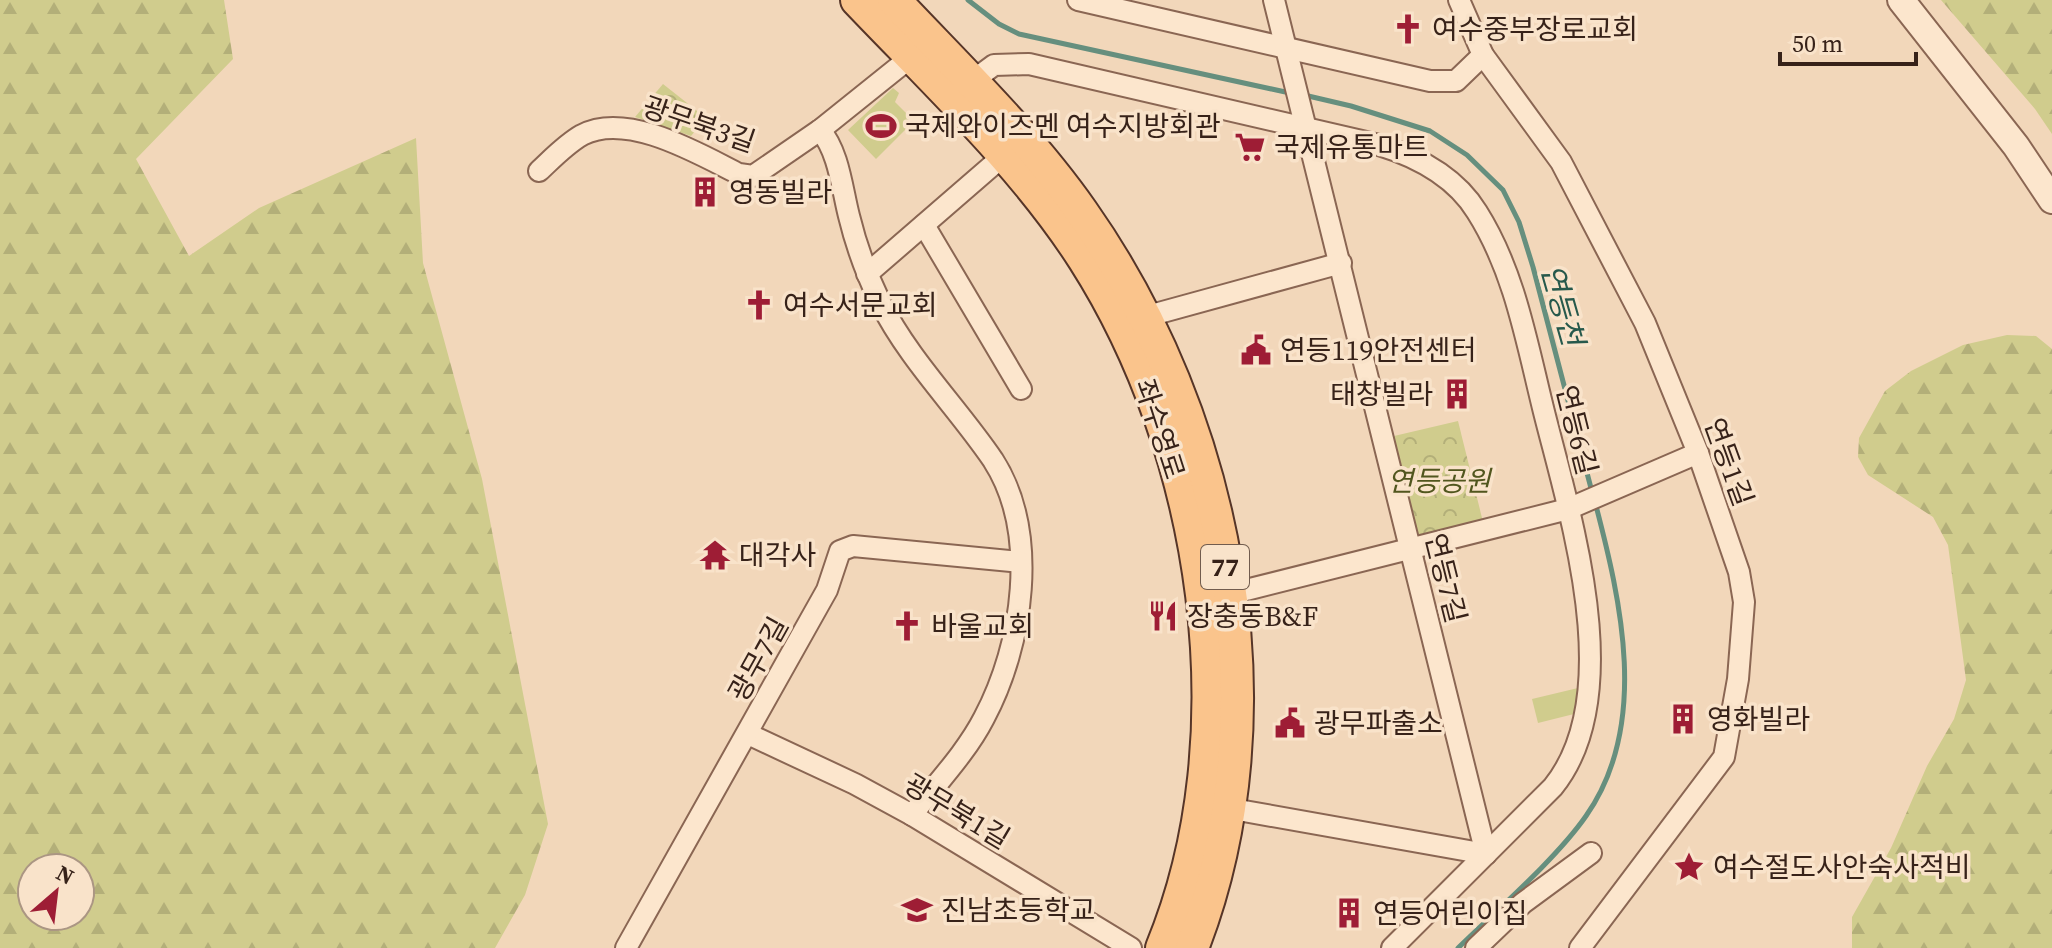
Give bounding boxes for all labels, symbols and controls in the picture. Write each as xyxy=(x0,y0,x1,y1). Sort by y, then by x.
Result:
place label: 여수중부장로교회 xyxy=(1432,10,1638,48)
church icon: 여수중부장로교회 xyxy=(1391,12,1425,46)
scale bar xyxy=(1780,16,1916,66)
text: 50 m xyxy=(1792,27,1843,60)
street label: 광무북3길 xyxy=(637,87,761,161)
place label: 국제와이즈멘 여수지방회관 xyxy=(905,107,1221,145)
sports icon: 국제와이즈멘 여수지방회관 xyxy=(864,109,898,143)
place label: 국제유통마트 xyxy=(1274,128,1429,166)
supermarket icon: 국제유통마트 xyxy=(1233,130,1267,164)
place label: 영동빌라 xyxy=(729,173,832,211)
building icon: 영동빌라 xyxy=(688,175,722,209)
water label: 연등천 xyxy=(1531,259,1595,354)
place label: 여수서문교회 xyxy=(783,286,938,324)
church icon: 여수서문교회 xyxy=(742,288,776,322)
place label: 연등119안전센터 xyxy=(1280,331,1477,369)
public building icon: 연등119안전센터 xyxy=(1239,333,1273,367)
street label: 좌수영로 xyxy=(1126,374,1194,484)
place label: 태창빌라 xyxy=(1330,375,1433,413)
building icon: 태창빌라 xyxy=(1440,377,1474,411)
street label: 연등6길 xyxy=(1548,381,1606,479)
street label: 연등1길 xyxy=(1696,413,1762,511)
park label: 연등공원 xyxy=(1387,462,1493,500)
street label: 연등7길 xyxy=(1417,529,1475,627)
place label: 대각사 xyxy=(739,536,816,574)
temple icon: 대각사 xyxy=(698,538,732,572)
road number: 77 xyxy=(1201,545,1249,589)
place label: 장충동B&F xyxy=(1187,597,1318,635)
restaurant icon: 장충동B&F xyxy=(1146,599,1180,633)
place label: 바울교회 xyxy=(931,607,1034,645)
church icon: 바울교회 xyxy=(890,609,924,643)
street label: 광무7길 xyxy=(719,610,797,708)
place label: 영화빌라 xyxy=(1707,700,1810,738)
building icon: 영화빌라 xyxy=(1666,702,1700,736)
place label: 광무파출소 xyxy=(1314,704,1443,742)
public building icon: 광무파출소 xyxy=(1273,706,1307,740)
street label: 광무북1길 xyxy=(897,765,1017,857)
place label: 여수절도사안숙사적비 xyxy=(1713,848,1971,886)
place icon: 여수절도사안숙사적비 xyxy=(1672,850,1706,884)
north arrow xyxy=(16,852,96,932)
text: N xyxy=(51,857,80,891)
place label: 진남초등학교 xyxy=(941,891,1096,929)
school or university icon: 진남초등학교 xyxy=(900,893,934,927)
place label: 연등어린이집 xyxy=(1373,894,1528,932)
building icon: 연등어린이집 xyxy=(1332,896,1366,930)

